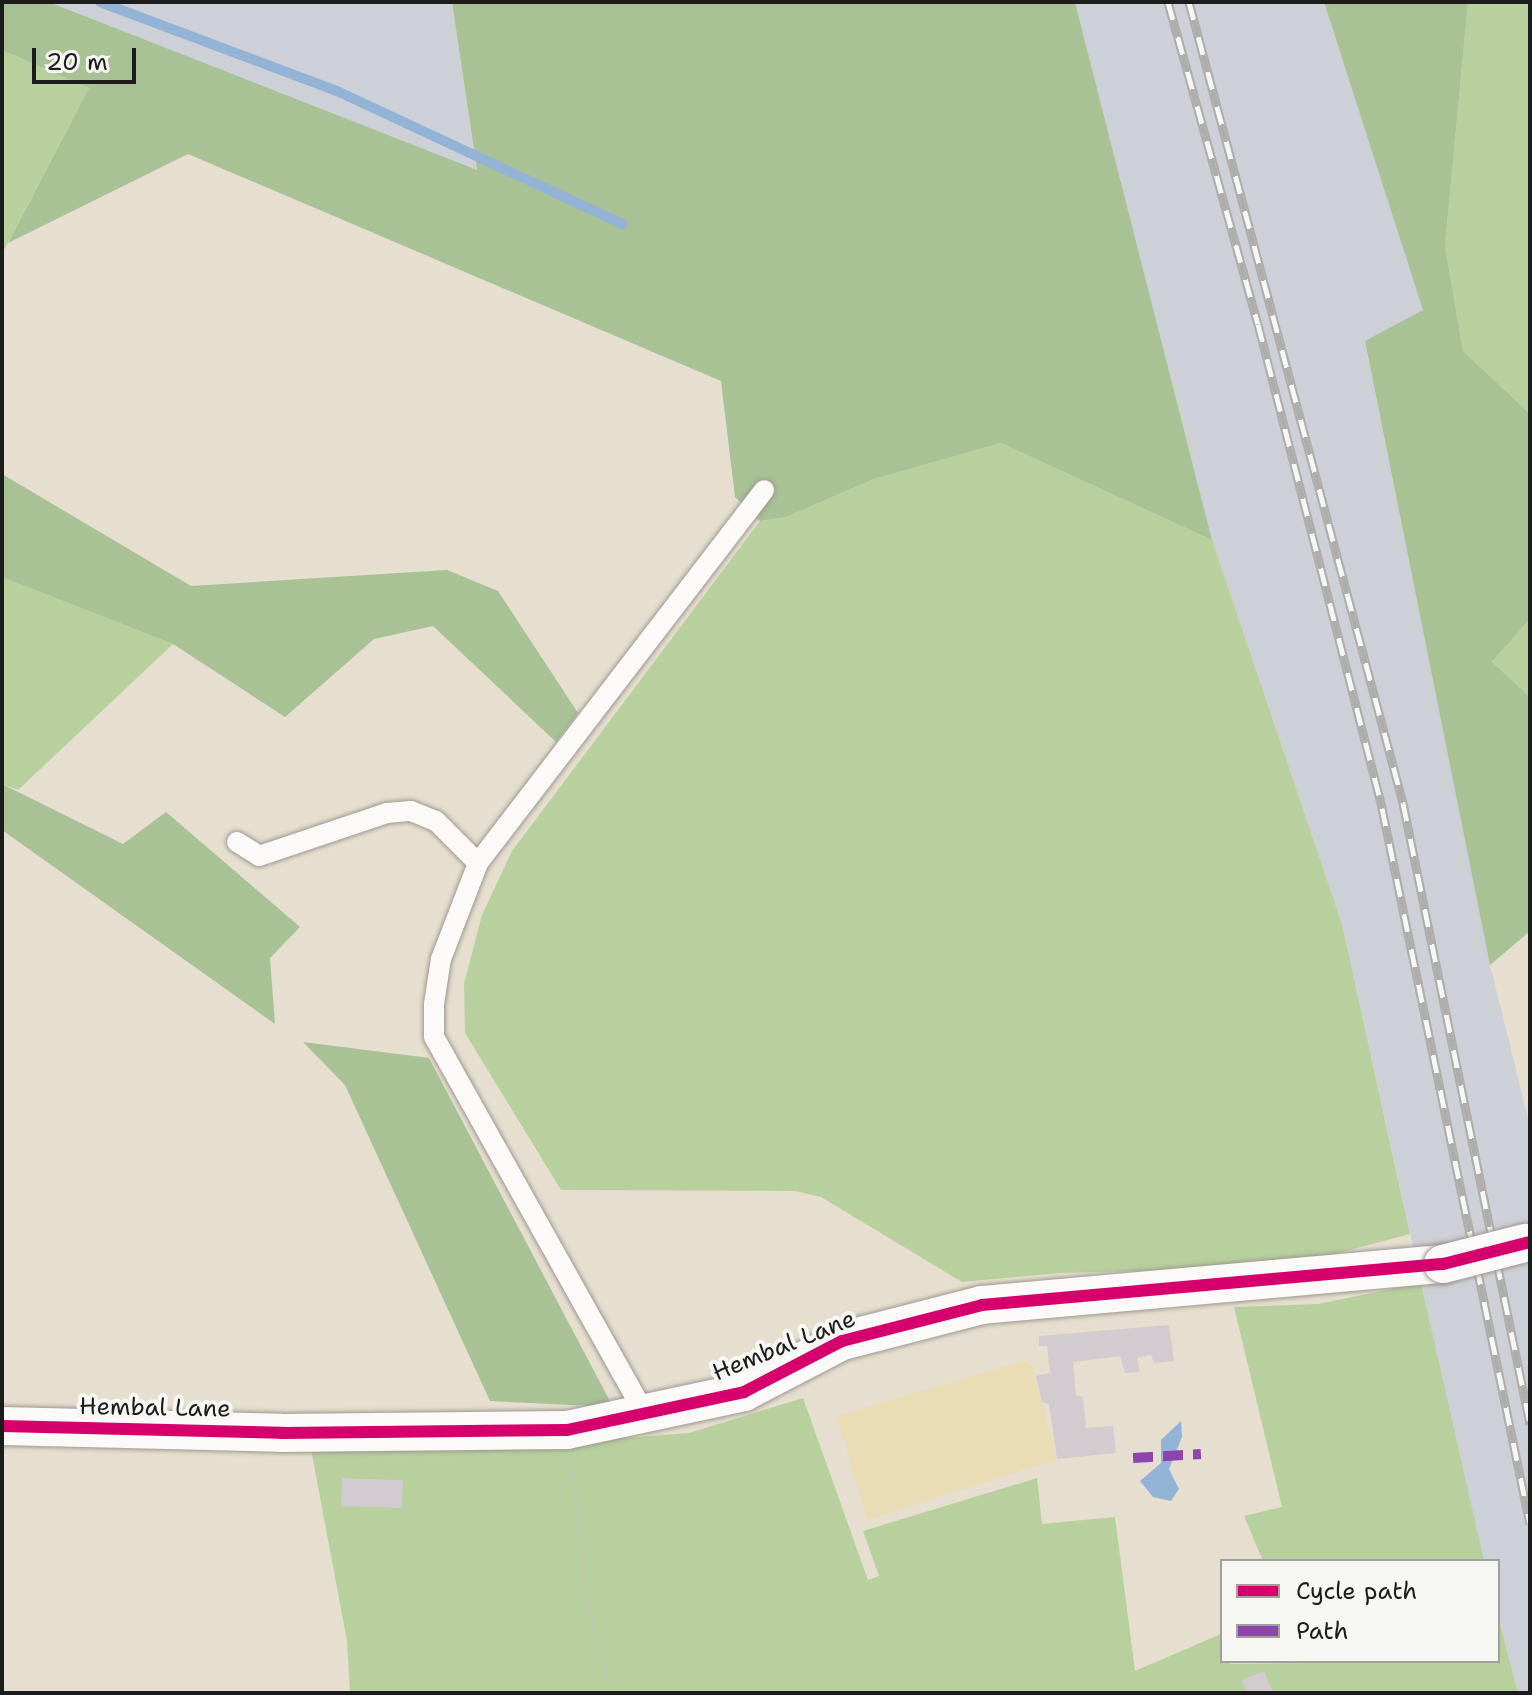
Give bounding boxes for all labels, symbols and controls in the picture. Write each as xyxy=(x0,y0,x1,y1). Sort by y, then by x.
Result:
scale bar xyxy=(36,32,140,82)
text: 20 m xyxy=(46,46,108,78)
street label: Hembal Lane xyxy=(708,1304,860,1388)
street label: Hembal Lane xyxy=(79,1392,231,1424)
legend xyxy=(1220,1559,1500,1663)
text: Cycle path xyxy=(1296,1575,1417,1607)
text: Path xyxy=(1296,1615,1348,1647)

